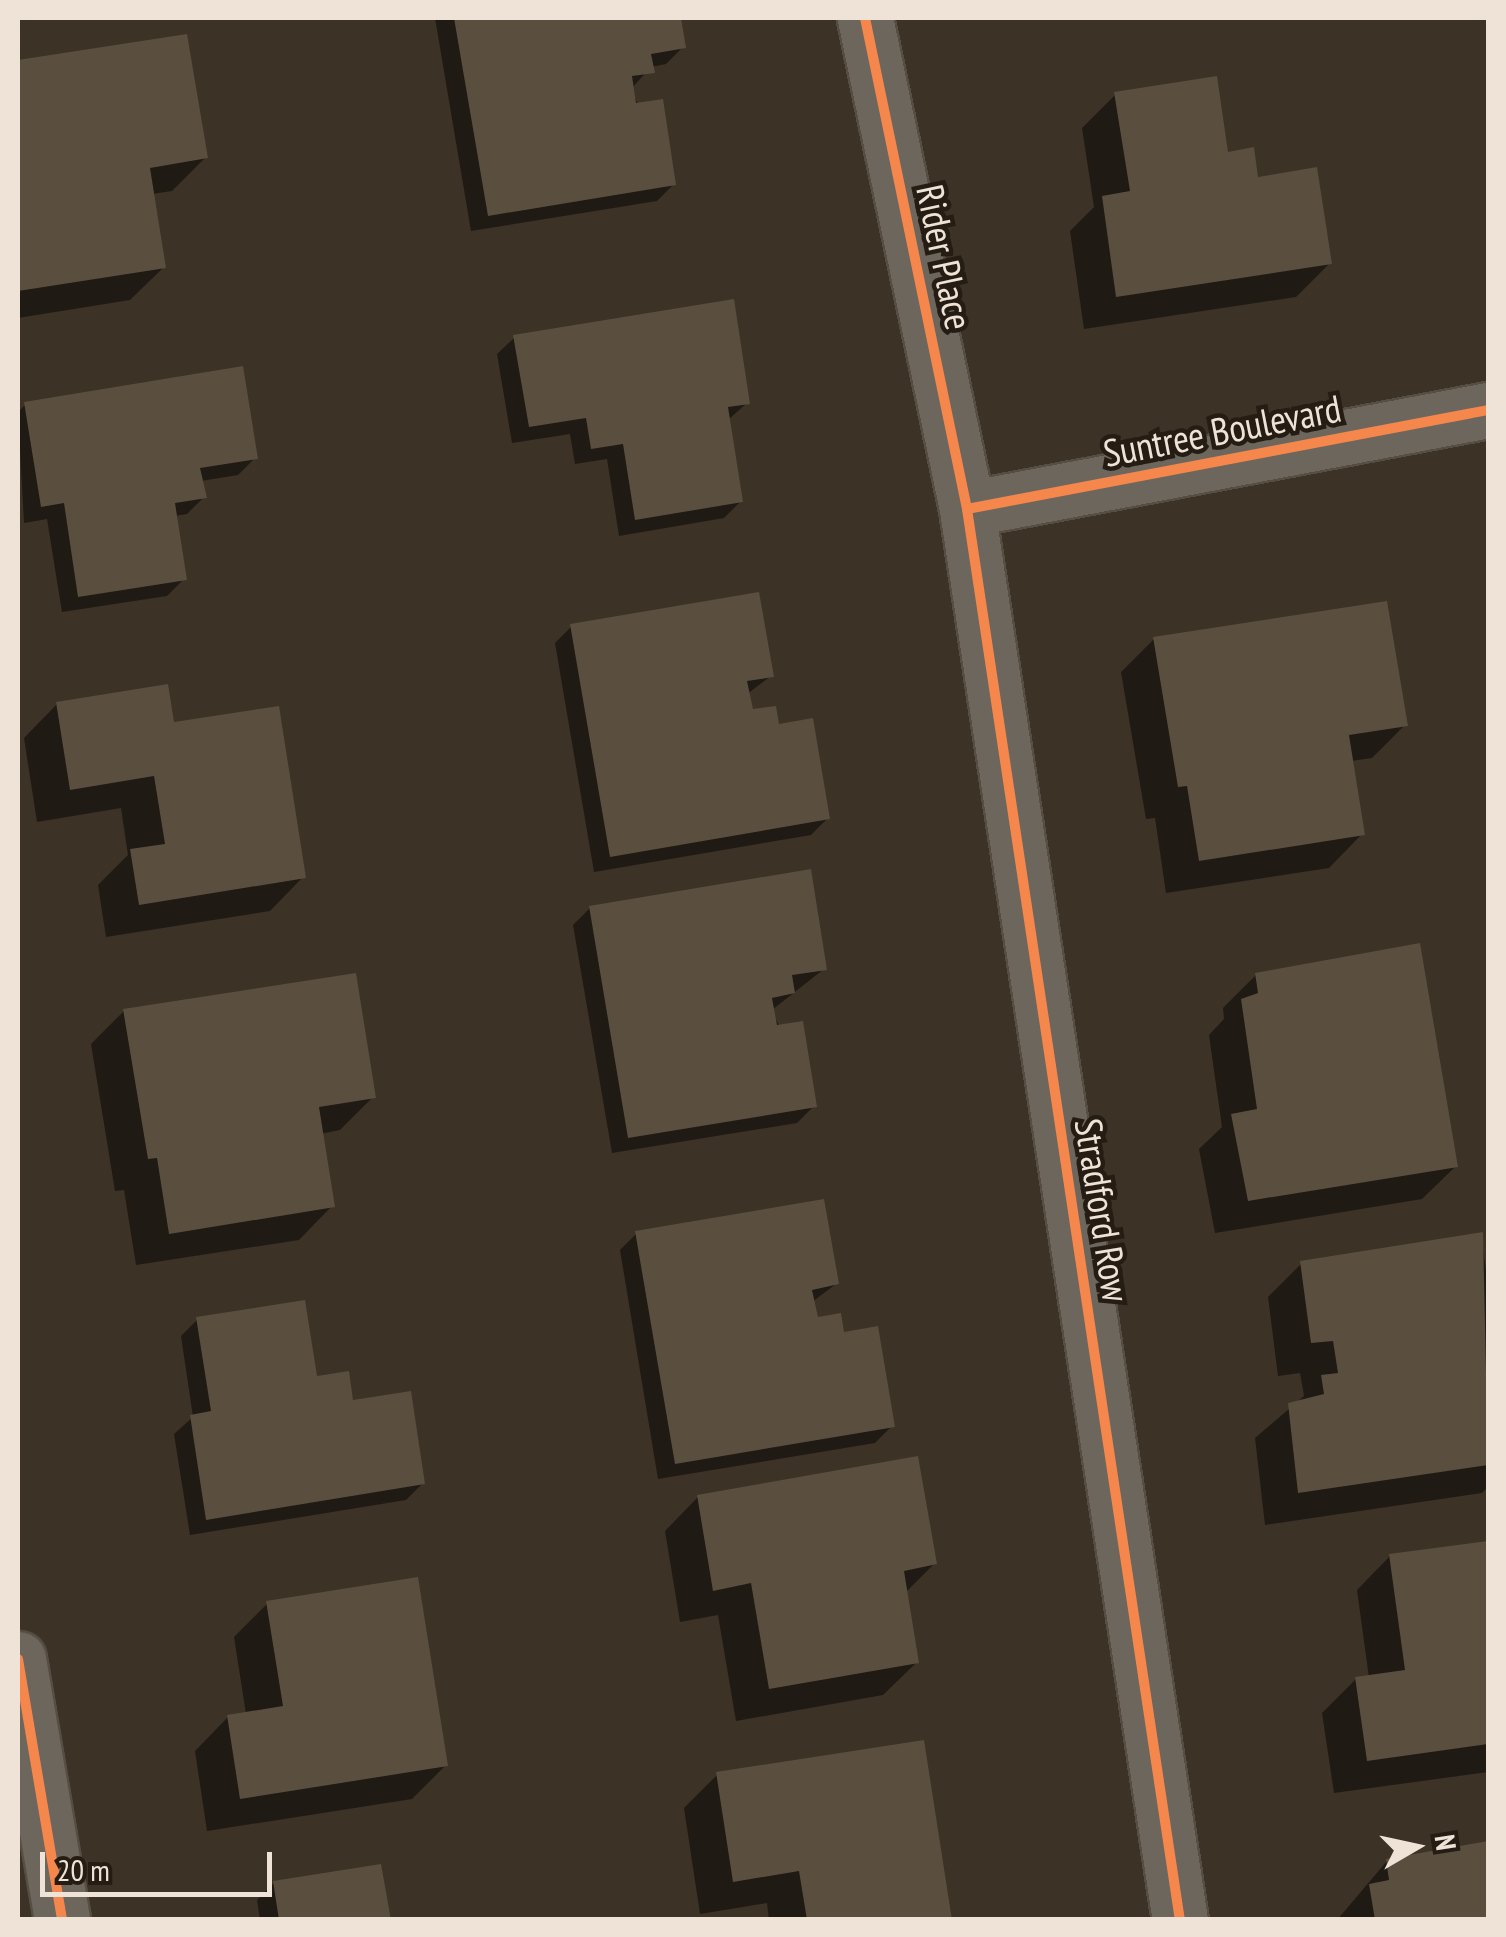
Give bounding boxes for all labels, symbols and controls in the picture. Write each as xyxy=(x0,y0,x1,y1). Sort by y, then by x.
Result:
street label: Rider Place xyxy=(907,180,983,334)
street label: Suntree Boulevard xyxy=(1099,385,1345,475)
street label: Stradford Row xyxy=(1066,1115,1140,1305)
north arrow xyxy=(1366,1797,1466,1897)
scale bar xyxy=(45,1832,278,1894)
text: N xyxy=(1427,1832,1466,1853)
text: 20 m xyxy=(57,1850,110,1889)

